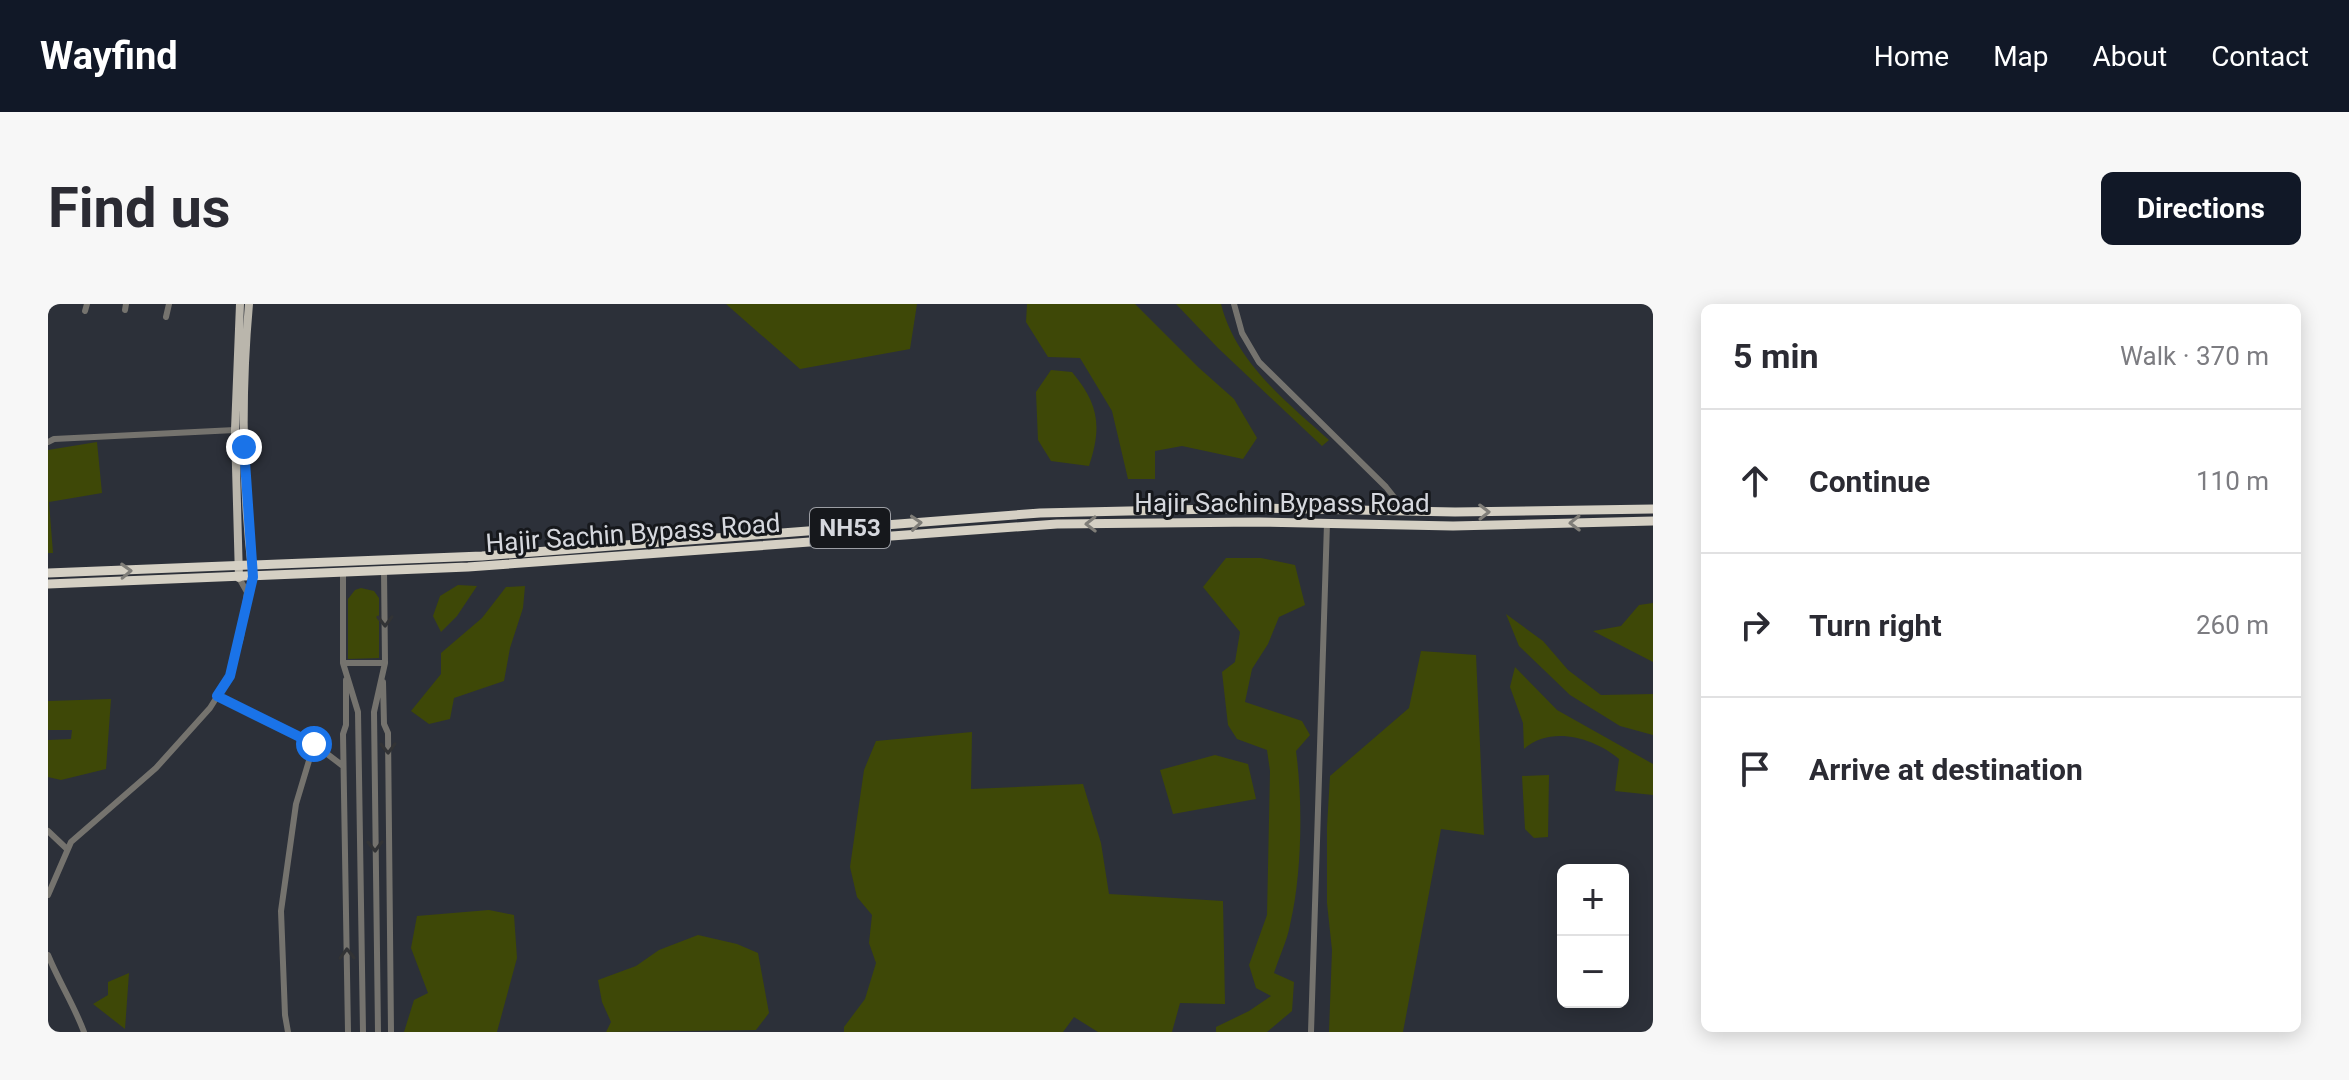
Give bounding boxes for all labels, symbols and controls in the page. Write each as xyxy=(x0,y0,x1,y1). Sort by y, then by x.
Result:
text: Wayfind xyxy=(40,34,178,78)
text: Home xyxy=(1874,40,1949,73)
text: Map xyxy=(1993,40,2049,73)
text: About xyxy=(2093,40,2167,73)
text: Contact xyxy=(2211,40,2309,73)
button: Directions xyxy=(2101,172,2301,245)
text: Find us xyxy=(48,175,231,241)
text: 5 min xyxy=(1733,336,1818,376)
text: Walk · 370 m xyxy=(2120,341,2269,371)
route end xyxy=(226,429,262,465)
icon: ahead xyxy=(1733,459,1777,503)
text: Continue xyxy=(1809,464,1930,499)
text: 110 m xyxy=(2196,466,2269,496)
street label: Hajir Sachin Bypass Road xyxy=(1134,488,1430,518)
one-way arrow xyxy=(1478,503,1491,521)
street label: Hajir Sachin Bypass Road xyxy=(485,508,781,558)
road number: NH53 xyxy=(810,508,890,548)
one-way arrow xyxy=(910,514,923,531)
one-way arrow xyxy=(1568,514,1581,532)
one-way arrow xyxy=(1084,515,1097,533)
one-way arrow xyxy=(120,562,133,579)
icon: right xyxy=(1733,603,1777,647)
text: Turn right xyxy=(1809,608,1942,643)
text: 260 m xyxy=(2196,610,2269,640)
one-way arrow xyxy=(376,615,394,628)
route start xyxy=(296,726,332,762)
one-way arrow xyxy=(379,742,397,755)
icon: arrive xyxy=(1733,747,1777,791)
text: Arrive at destination xyxy=(1809,752,2083,787)
one-way arrow xyxy=(367,840,384,853)
map controls xyxy=(1557,864,1629,1008)
button: + xyxy=(1557,864,1629,936)
button: − xyxy=(1557,936,1629,1008)
one-way arrow xyxy=(338,947,355,960)

